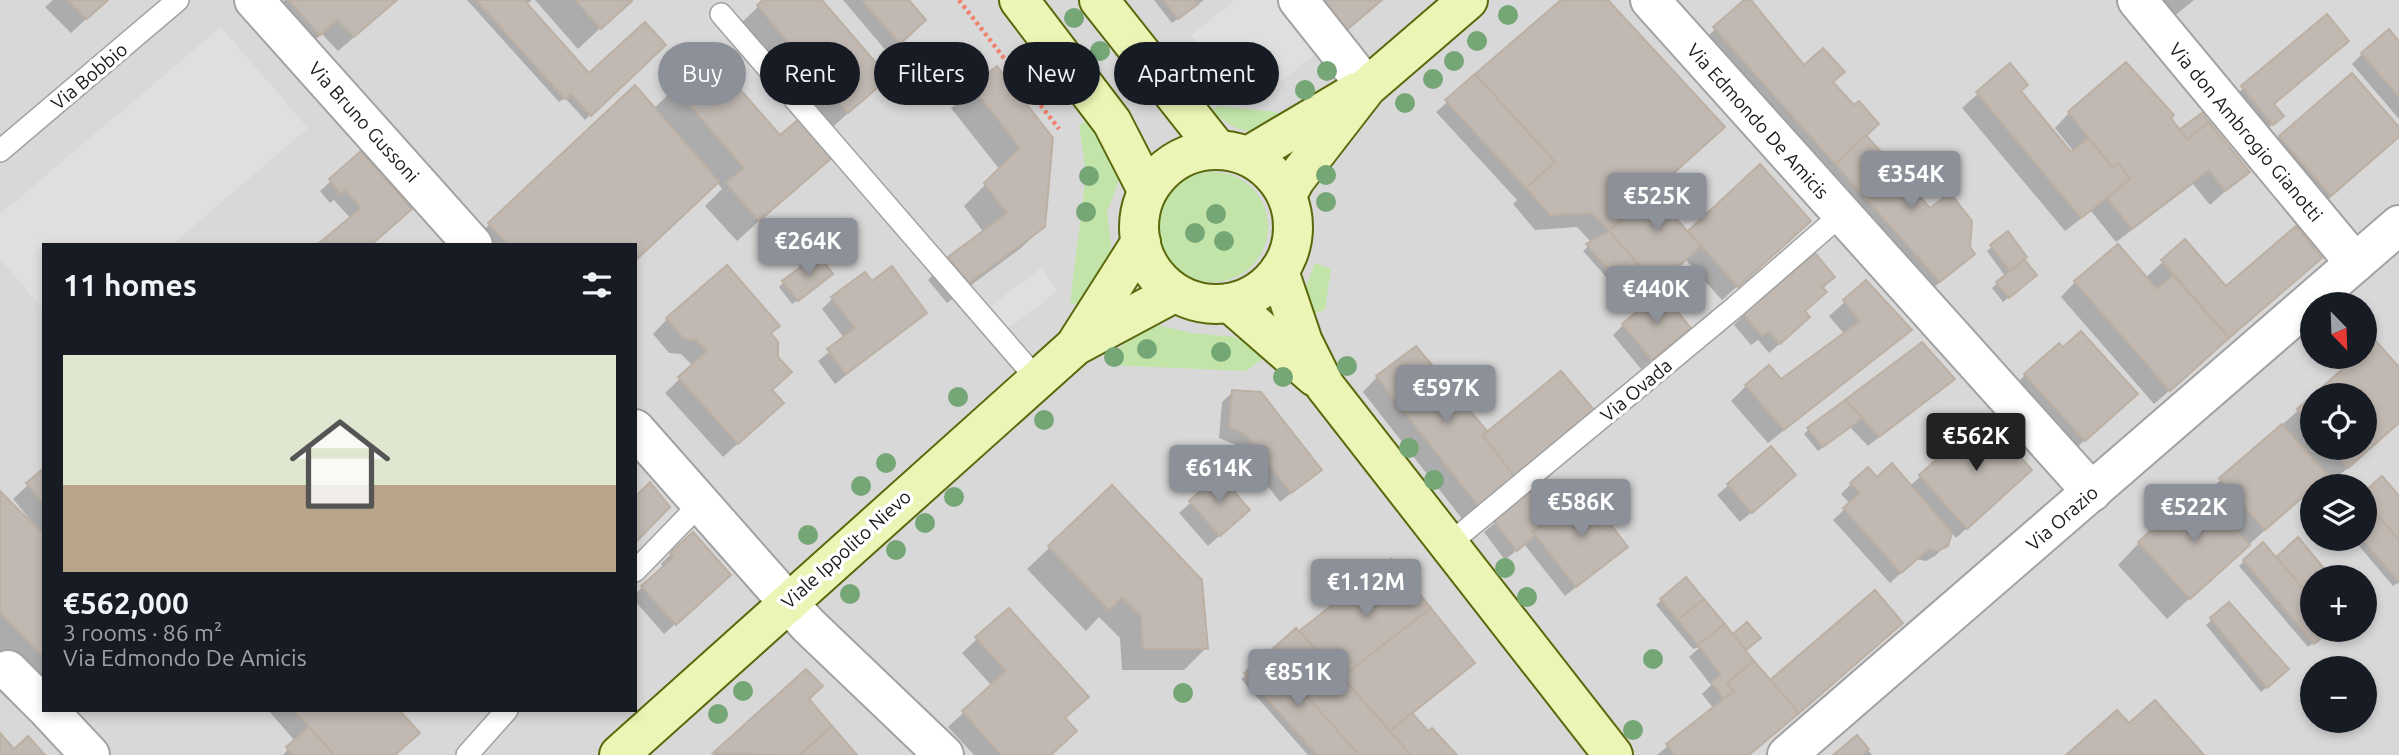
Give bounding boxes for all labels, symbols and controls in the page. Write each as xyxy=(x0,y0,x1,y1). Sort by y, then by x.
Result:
street label: Via Bobbio xyxy=(46,38,132,114)
street label: Via don Ambrogio Gianotti xyxy=(2165,38,2327,226)
street label: Via Edmondo De Amicis xyxy=(1682,39,1834,203)
chip: Buy xyxy=(658,42,746,105)
chip: Rent xyxy=(760,42,860,105)
chip: Filters xyxy=(874,42,989,105)
chip: New xyxy=(1003,42,1100,105)
chip: Apartment xyxy=(1114,42,1279,105)
street label: Via Bruno Gussoni xyxy=(304,57,424,187)
pin: €354K xyxy=(1862,152,1960,211)
text: €354K xyxy=(1877,161,1945,186)
pin: €525K xyxy=(1608,174,1706,233)
text: €525K xyxy=(1623,183,1691,208)
pin: €264K xyxy=(759,218,857,278)
text: €264K xyxy=(774,228,842,253)
icon: filters xyxy=(578,266,616,304)
pin: €440K xyxy=(1607,266,1705,326)
text: 11 homes xyxy=(63,268,197,302)
text: €440K xyxy=(1622,276,1690,301)
north arrow xyxy=(2300,292,2376,369)
map controls xyxy=(2300,292,2377,733)
street label: Via Ovada xyxy=(1596,354,1676,426)
pin: €597K xyxy=(1397,366,1495,425)
text: €597K xyxy=(1412,375,1480,400)
button: locate xyxy=(2300,383,2377,460)
icon: home xyxy=(277,401,403,527)
pin: €562K xyxy=(1927,414,2025,473)
text: €562K xyxy=(1942,423,2010,448)
pin: €614K xyxy=(1170,446,1268,505)
text: €614K xyxy=(1185,455,1253,480)
button: layers xyxy=(2300,474,2377,551)
pin: €586K xyxy=(1532,480,1630,539)
street label: Via Orazio xyxy=(2022,481,2102,555)
pin: €522K xyxy=(2145,484,2243,544)
street label: Viale Ippolito Nievo xyxy=(777,485,915,613)
text: €586K xyxy=(1547,489,1615,514)
text: €522K xyxy=(2160,494,2228,519)
pin: €1.12M xyxy=(1309,560,1423,619)
button: + xyxy=(2300,565,2377,642)
text: €1.12M xyxy=(1327,569,1405,594)
text: €562,000 xyxy=(63,586,189,620)
text: 3 rooms · 86 m² xyxy=(63,620,222,645)
text: Via Edmondo De Amicis xyxy=(63,645,307,670)
pin: €851K xyxy=(1249,650,1347,709)
button: − xyxy=(2300,656,2377,733)
text: €851K xyxy=(1264,659,1332,684)

